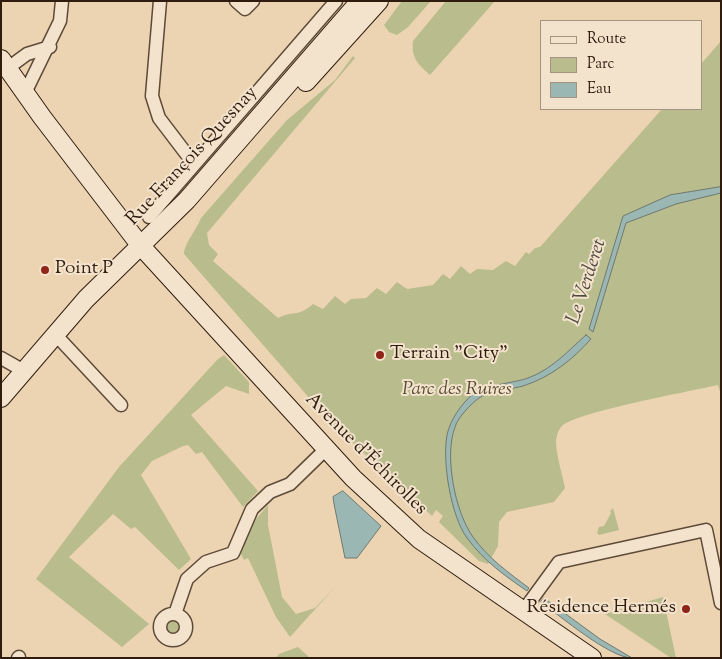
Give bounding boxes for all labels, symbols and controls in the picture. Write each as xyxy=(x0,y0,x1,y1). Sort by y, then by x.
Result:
legend xyxy=(540,20,702,110)
text: Route xyxy=(587,29,626,50)
text: Parc xyxy=(587,54,614,75)
text: Eau xyxy=(587,79,611,100)
street label: Rue François Quesnay xyxy=(122,83,264,231)
water label: Le Verderet xyxy=(563,236,613,328)
place label: Point P xyxy=(55,259,113,281)
marker: Point P xyxy=(39,264,51,276)
place label: Terrain "City" xyxy=(390,344,508,366)
marker: Terrain "City" xyxy=(374,349,386,361)
park label: Parc des Ruires xyxy=(402,380,512,402)
street label: Avenue d'Échirolles xyxy=(299,389,431,521)
place label: Résidence Hermés xyxy=(527,598,676,620)
marker: Résidence Hermés xyxy=(680,603,692,615)

